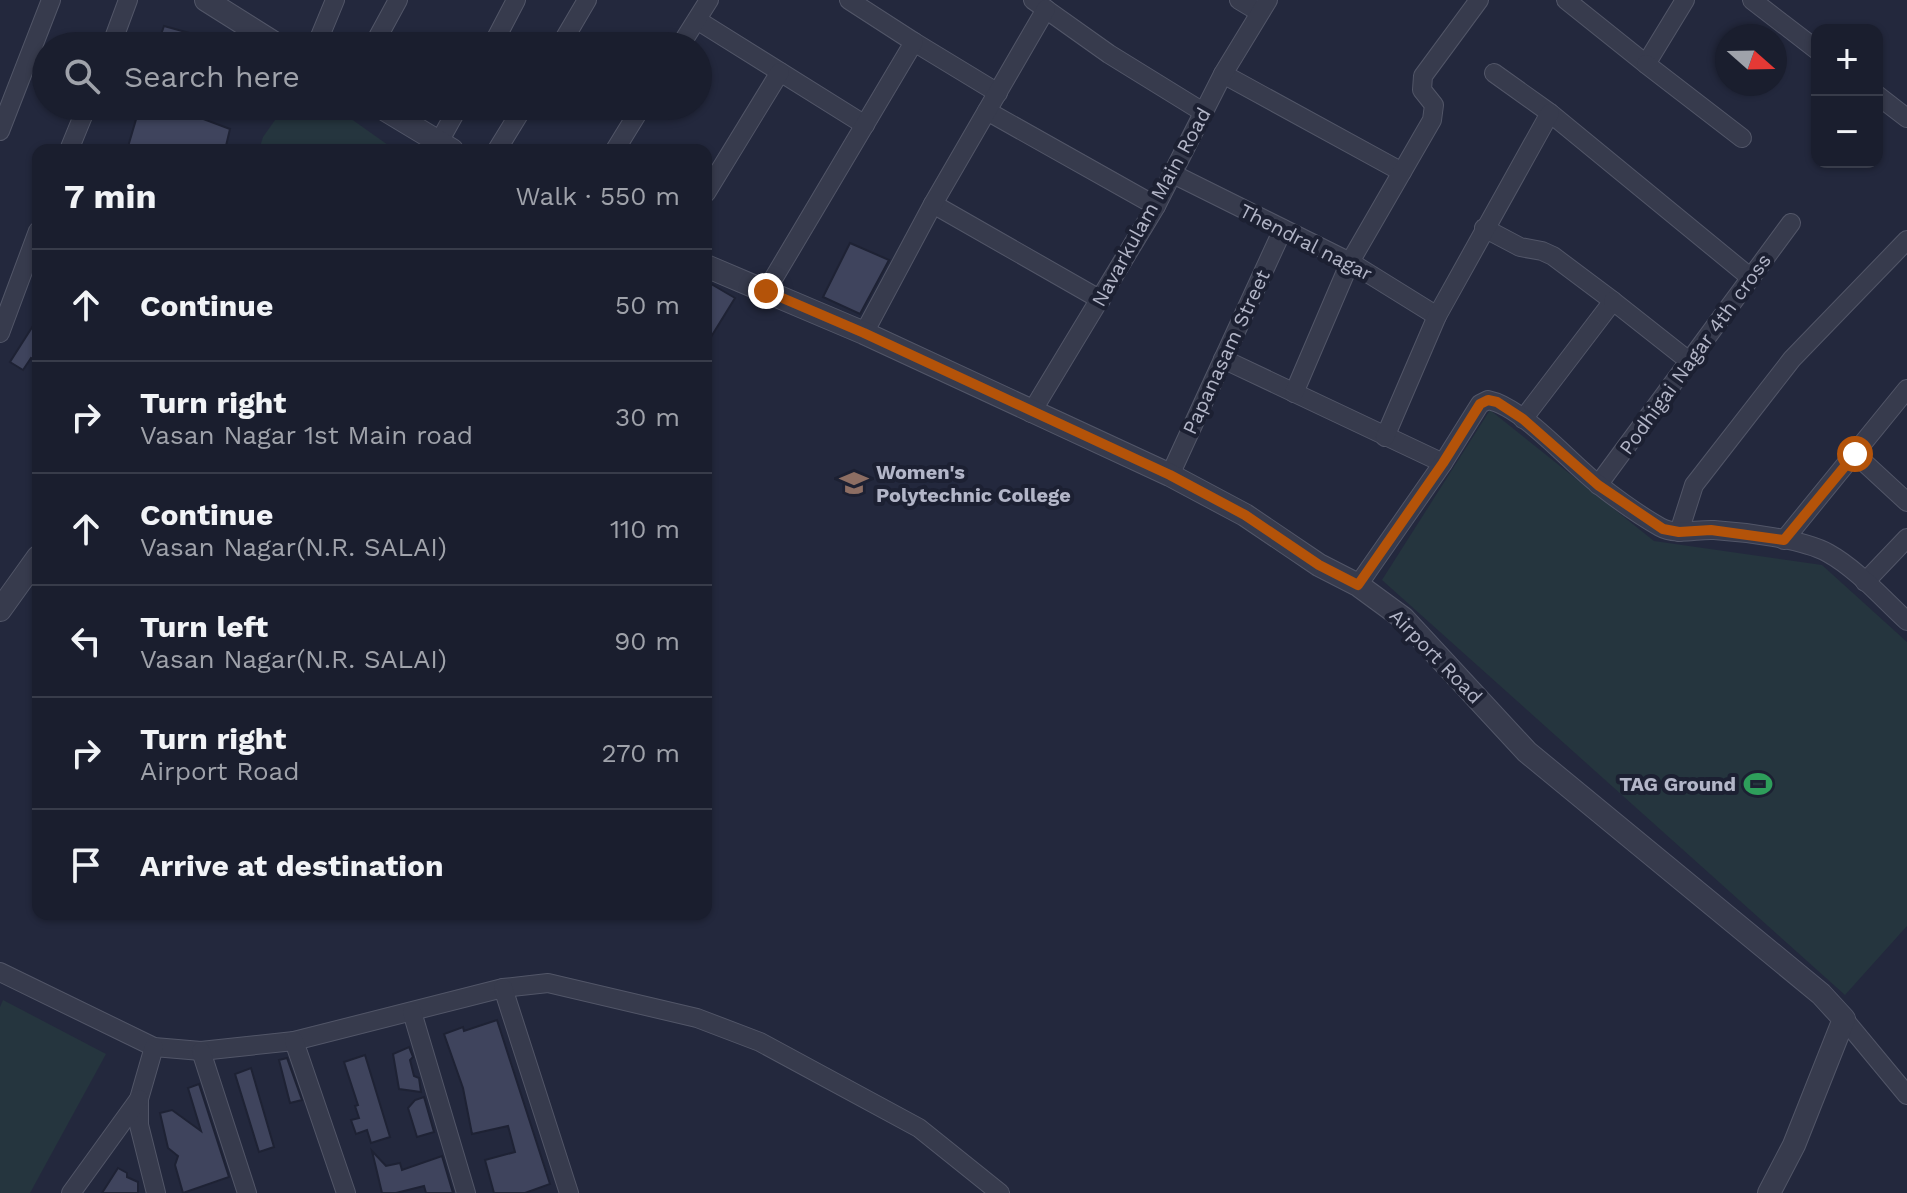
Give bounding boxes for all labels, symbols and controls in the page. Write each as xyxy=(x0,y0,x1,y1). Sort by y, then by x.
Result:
north arrow xyxy=(1715,24,1787,96)
map controls xyxy=(1811,24,1883,168)
button: + xyxy=(1811,24,1883,96)
search box xyxy=(32,32,712,120)
icon: search xyxy=(60,54,104,98)
text: Search here xyxy=(124,59,300,94)
button: − xyxy=(1811,96,1883,168)
street label: Navarkulam Main Road xyxy=(1086,103,1216,311)
text: 7 min xyxy=(64,176,157,216)
text: Walk · 550 m xyxy=(516,181,680,211)
street label: Thendral nagar xyxy=(1236,198,1376,286)
street label: Podhigai Nagar 4th cross xyxy=(1614,249,1776,459)
street label: Papanasam Street xyxy=(1177,265,1275,438)
route end xyxy=(748,273,784,309)
icon: ahead xyxy=(64,283,108,327)
text: Continue xyxy=(140,288,273,323)
text: 50 m xyxy=(615,290,680,320)
text: Turn right xyxy=(140,385,286,420)
icon: right xyxy=(64,395,108,439)
text: 30 m xyxy=(615,402,680,432)
text: Vasan Nagar 1st Main road xyxy=(140,420,473,450)
route start xyxy=(1837,436,1873,472)
place label: Women's Polytechnic College xyxy=(876,460,1071,507)
school or university icon: Women's Polytechnic College xyxy=(839,468,869,498)
text: Continue xyxy=(140,497,273,532)
icon: ahead xyxy=(64,507,108,551)
text: 110 m xyxy=(610,514,680,544)
text: Vasan Nagar(N.R. SALAI) xyxy=(140,532,447,562)
street label: Airport Road xyxy=(1385,603,1487,709)
text: Turn left xyxy=(140,609,268,644)
icon: left xyxy=(64,619,108,663)
text: 90 m xyxy=(614,626,680,656)
text: Vasan Nagar(N.R. SALAI) xyxy=(140,644,447,674)
text: Turn right xyxy=(140,721,286,756)
icon: right xyxy=(64,731,108,775)
text: 270 m xyxy=(601,738,680,768)
text: Airport Road xyxy=(140,756,300,786)
sports icon: TAG Ground xyxy=(1743,769,1773,799)
place label: TAG Ground xyxy=(1619,772,1736,796)
icon: arrive xyxy=(64,843,108,887)
text: Arrive at destination xyxy=(140,848,444,883)

